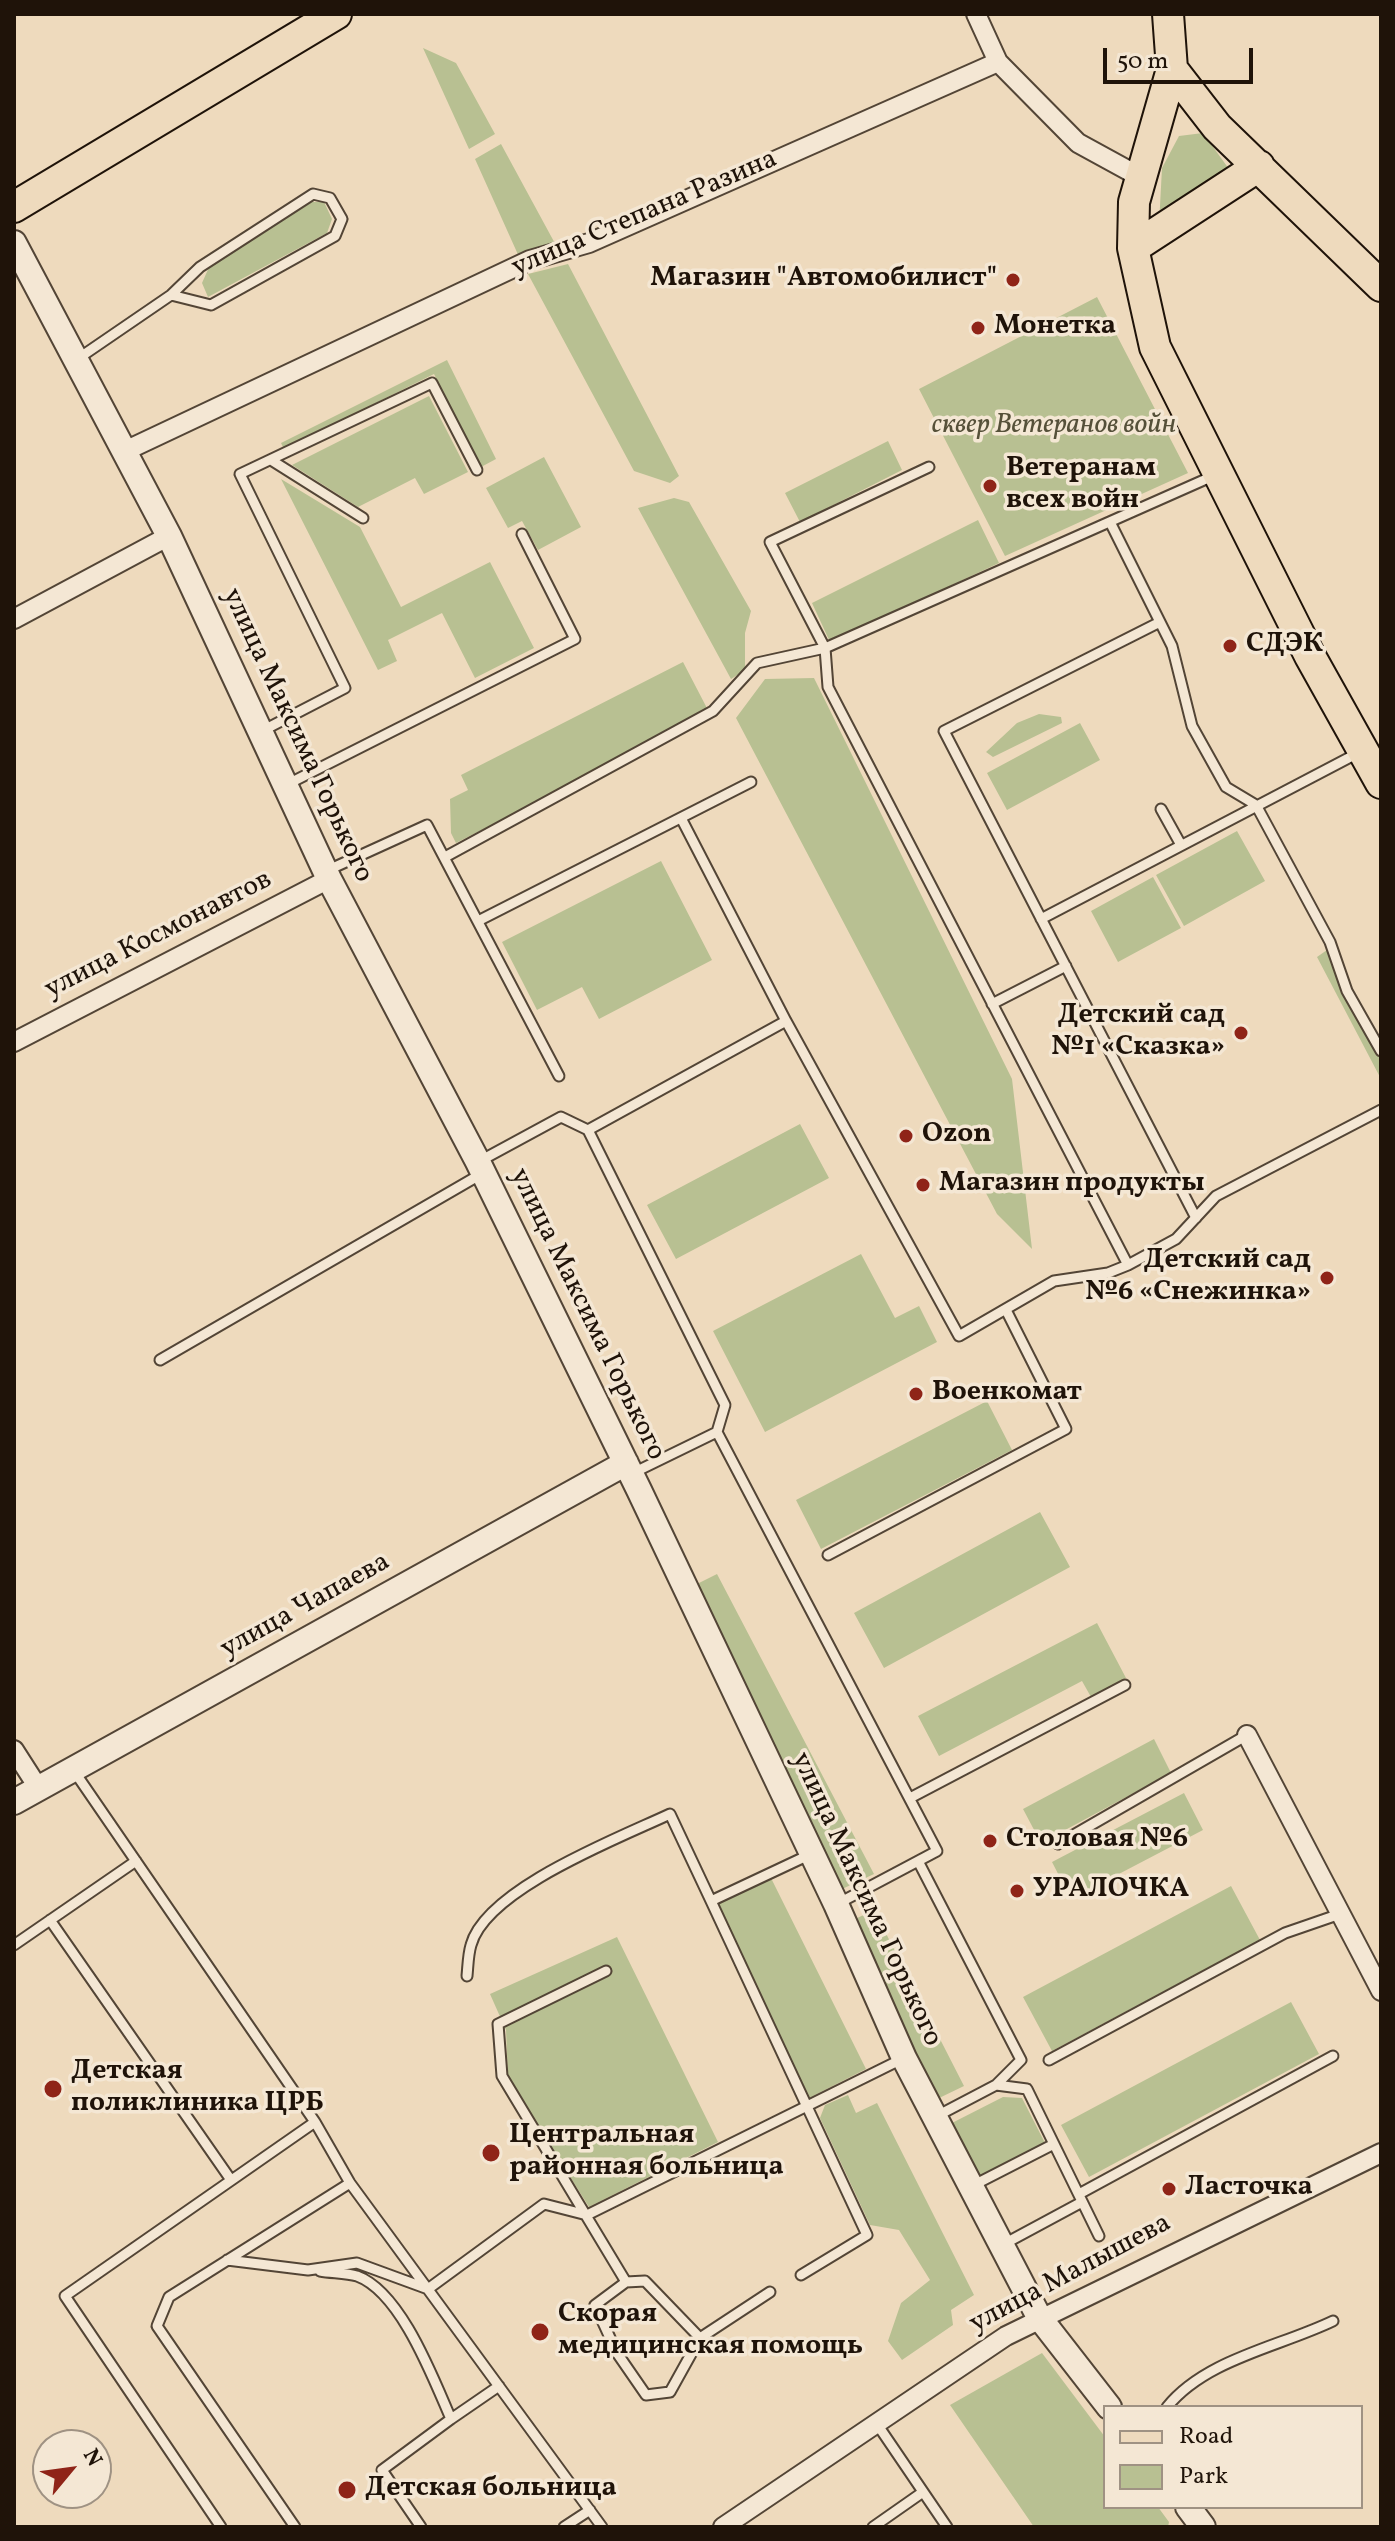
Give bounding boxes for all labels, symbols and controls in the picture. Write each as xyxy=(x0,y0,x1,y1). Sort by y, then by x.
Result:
scale bar xyxy=(1107,32,1257,82)
text: 50 m xyxy=(1117,45,1169,79)
street label: улица Степана Разина xyxy=(507,144,783,286)
place label: Магазин "Автомобилист" xyxy=(650,263,997,297)
marker: Магазин "Автомобилист" xyxy=(1004,271,1022,289)
place label: Монетка xyxy=(994,311,1116,345)
marker: Монетка xyxy=(969,319,987,337)
park label: сквер Ветеранов войн xyxy=(932,410,1176,444)
place label: Ветеранам всех войн xyxy=(1006,453,1156,519)
marker: Ветеранам всех войн xyxy=(981,477,999,495)
street label: улица Максима Горького xyxy=(213,583,379,889)
place label: СДЭК xyxy=(1246,629,1323,663)
marker: СДЭК xyxy=(1221,637,1239,655)
street label: улица Космонавтов xyxy=(40,864,278,1008)
place label: Детский сад №1 «Сказка» xyxy=(1051,1000,1225,1066)
marker: Детский сад №1 «Сказка» xyxy=(1232,1024,1250,1042)
place label: Ozon xyxy=(922,1119,992,1153)
marker: Ozon xyxy=(897,1127,915,1145)
street label: улица Максима Горького xyxy=(501,1163,671,1467)
place label: Магазин продукты xyxy=(939,1168,1205,1202)
marker: Магазин продукты xyxy=(914,1176,932,1194)
place label: Детский сад №6 «Снежинка» xyxy=(1085,1245,1311,1311)
marker: Детский сад №6 «Снежинка» xyxy=(1318,1269,1336,1287)
place label: Военкомат xyxy=(932,1377,1082,1411)
marker: Военкомат xyxy=(907,1385,925,1403)
street label: улица Чапаева xyxy=(215,1547,397,1667)
street label: улица Максима Горького xyxy=(782,1747,948,2053)
place label: Столовая №6 xyxy=(1006,1824,1188,1858)
marker: Столовая №6 xyxy=(981,1832,999,1850)
place label: УРАЛОЧКА xyxy=(1033,1874,1189,1908)
marker: УРАЛОЧКА xyxy=(1008,1882,1026,1900)
place label: Детская поликлиника ЦРБ xyxy=(71,2056,324,2122)
marker: Детская поликлиника ЦРБ xyxy=(42,2078,64,2100)
place label: Центральная районная больница xyxy=(509,2120,784,2186)
marker: Центральная районная больница xyxy=(480,2142,502,2164)
place label: Ласточка xyxy=(1185,2172,1313,2206)
marker: Ласточка xyxy=(1160,2180,1178,2198)
street label: улица Малышева xyxy=(965,2208,1177,2342)
place label: Скорая медицинская помощь xyxy=(558,2299,863,2365)
marker: Скорая медицинская помощь xyxy=(529,2321,551,2343)
legend xyxy=(1103,2405,1363,2509)
text: Road xyxy=(1179,2420,1233,2454)
north arrow xyxy=(32,2429,112,2509)
text: N xyxy=(74,2444,109,2473)
text: Park xyxy=(1179,2460,1228,2494)
place label: Детская больница xyxy=(365,2473,617,2507)
marker: Детская больница xyxy=(336,2479,358,2501)

